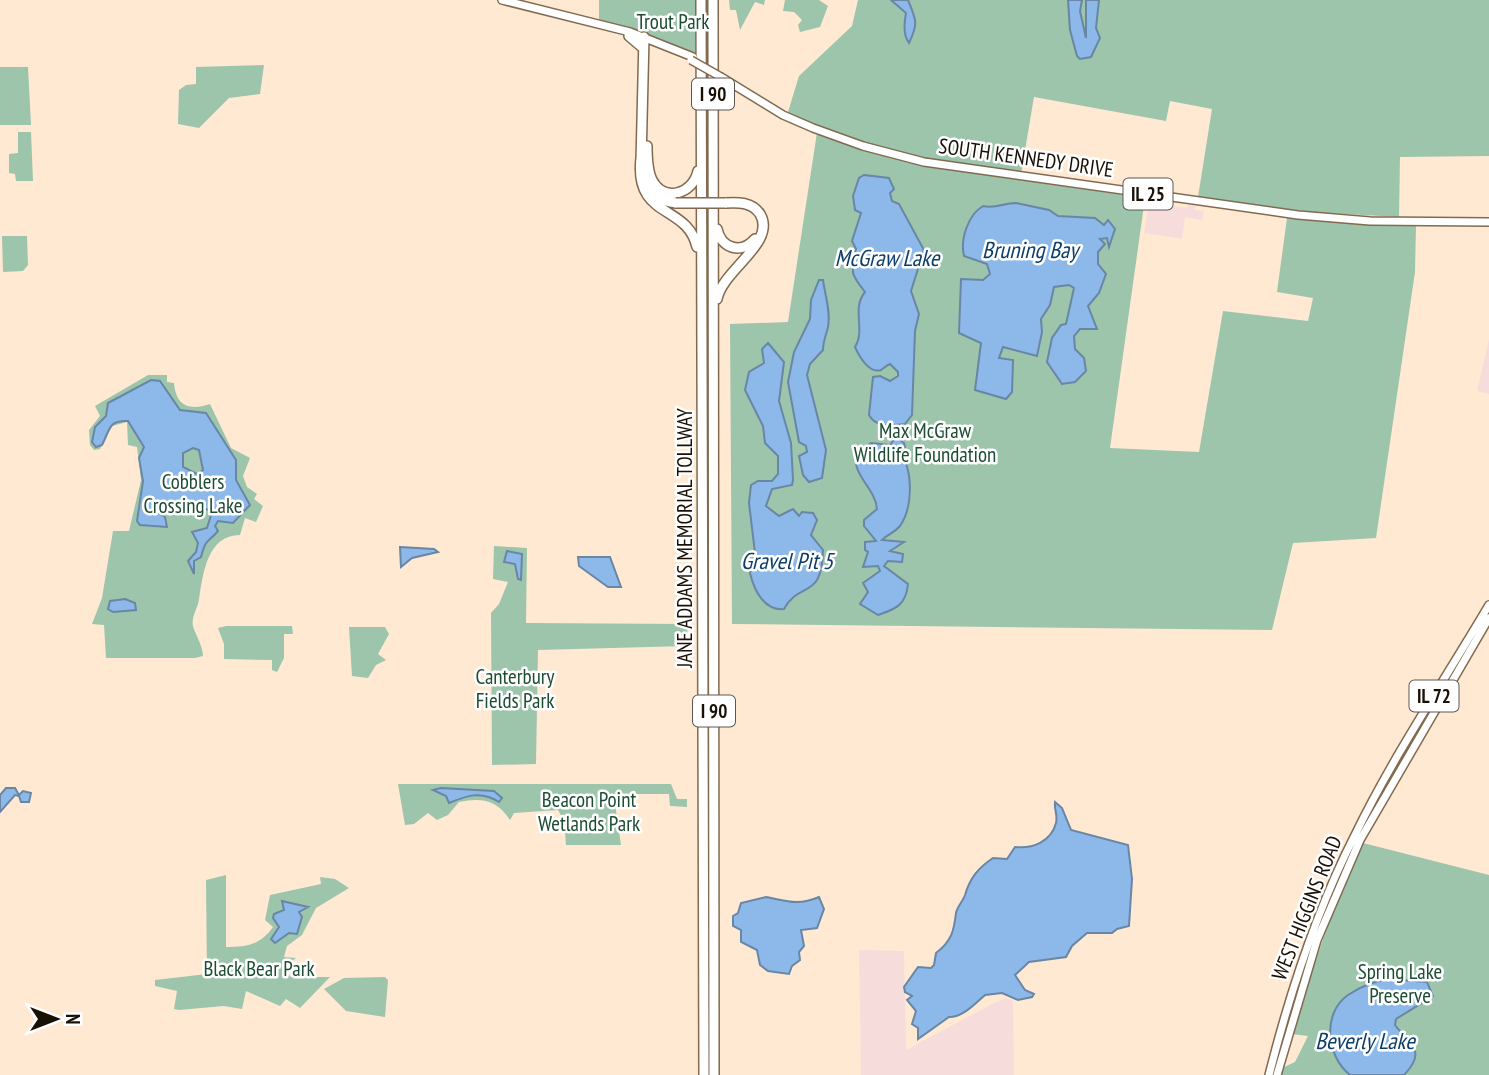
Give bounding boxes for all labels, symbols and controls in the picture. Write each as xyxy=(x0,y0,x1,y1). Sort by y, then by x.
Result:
park label: Trout Park xyxy=(637,8,709,35)
road number: I 90 xyxy=(692,78,734,110)
street label: SOUTH KENNEDY DRIVE xyxy=(937,132,1115,183)
road number: IL 25 xyxy=(1124,178,1172,210)
water label: Bruning Bay xyxy=(982,235,1081,264)
water label: McGraw Lake xyxy=(835,243,941,272)
street label: JANE ADDAMS MEMORIAL TOLLWAY xyxy=(671,408,698,669)
park label: Max McGraw Wildlife Foundation xyxy=(854,417,996,468)
park label: Cobblers Crossing Lake xyxy=(143,468,243,519)
water label: Gravel Pit 5 xyxy=(741,546,836,575)
park label: Canterbury Fields Park xyxy=(476,663,555,714)
road number: IL 72 xyxy=(1410,680,1458,712)
road number: I 90 xyxy=(693,696,735,726)
park label: Beacon Point Wetlands Park xyxy=(538,786,640,837)
street label: WEST HIGGINS ROAD xyxy=(1265,832,1348,984)
park label: Black Bear Park xyxy=(203,955,315,982)
park label: Spring Lake Preserve xyxy=(1358,958,1442,1009)
north arrow xyxy=(21,984,91,1054)
text: N xyxy=(61,1014,85,1024)
water label: Beverly Lake xyxy=(1315,1026,1416,1055)

